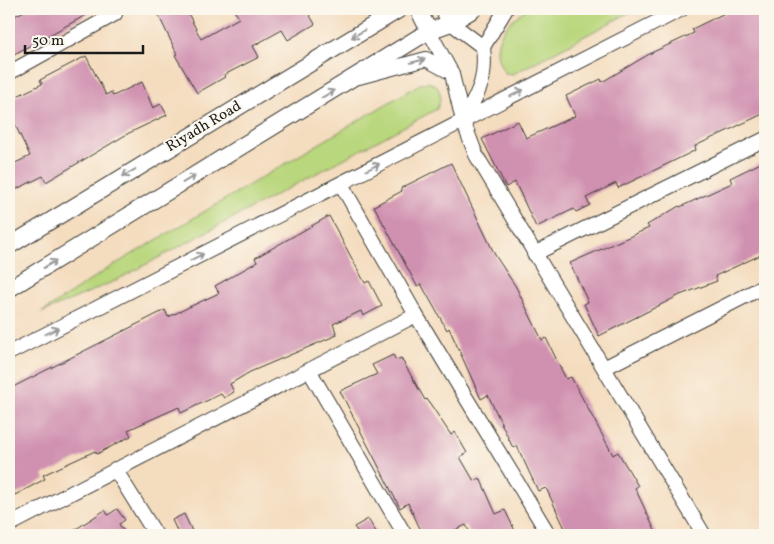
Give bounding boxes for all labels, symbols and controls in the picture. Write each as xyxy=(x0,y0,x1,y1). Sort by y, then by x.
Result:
scale bar xyxy=(25,22,142,54)
one-way arrow xyxy=(352,29,366,39)
text: 50 m xyxy=(32,31,64,52)
one-way arrow xyxy=(409,56,425,65)
one-way arrow xyxy=(509,88,524,97)
one-way arrow xyxy=(320,89,334,99)
street label: Riyadh Road xyxy=(162,96,246,158)
one-way arrow xyxy=(365,162,380,172)
one-way arrow xyxy=(123,168,137,178)
one-way arrow xyxy=(182,174,196,185)
one-way arrow xyxy=(189,252,204,261)
one-way arrow xyxy=(43,258,57,268)
one-way arrow xyxy=(44,326,59,335)

